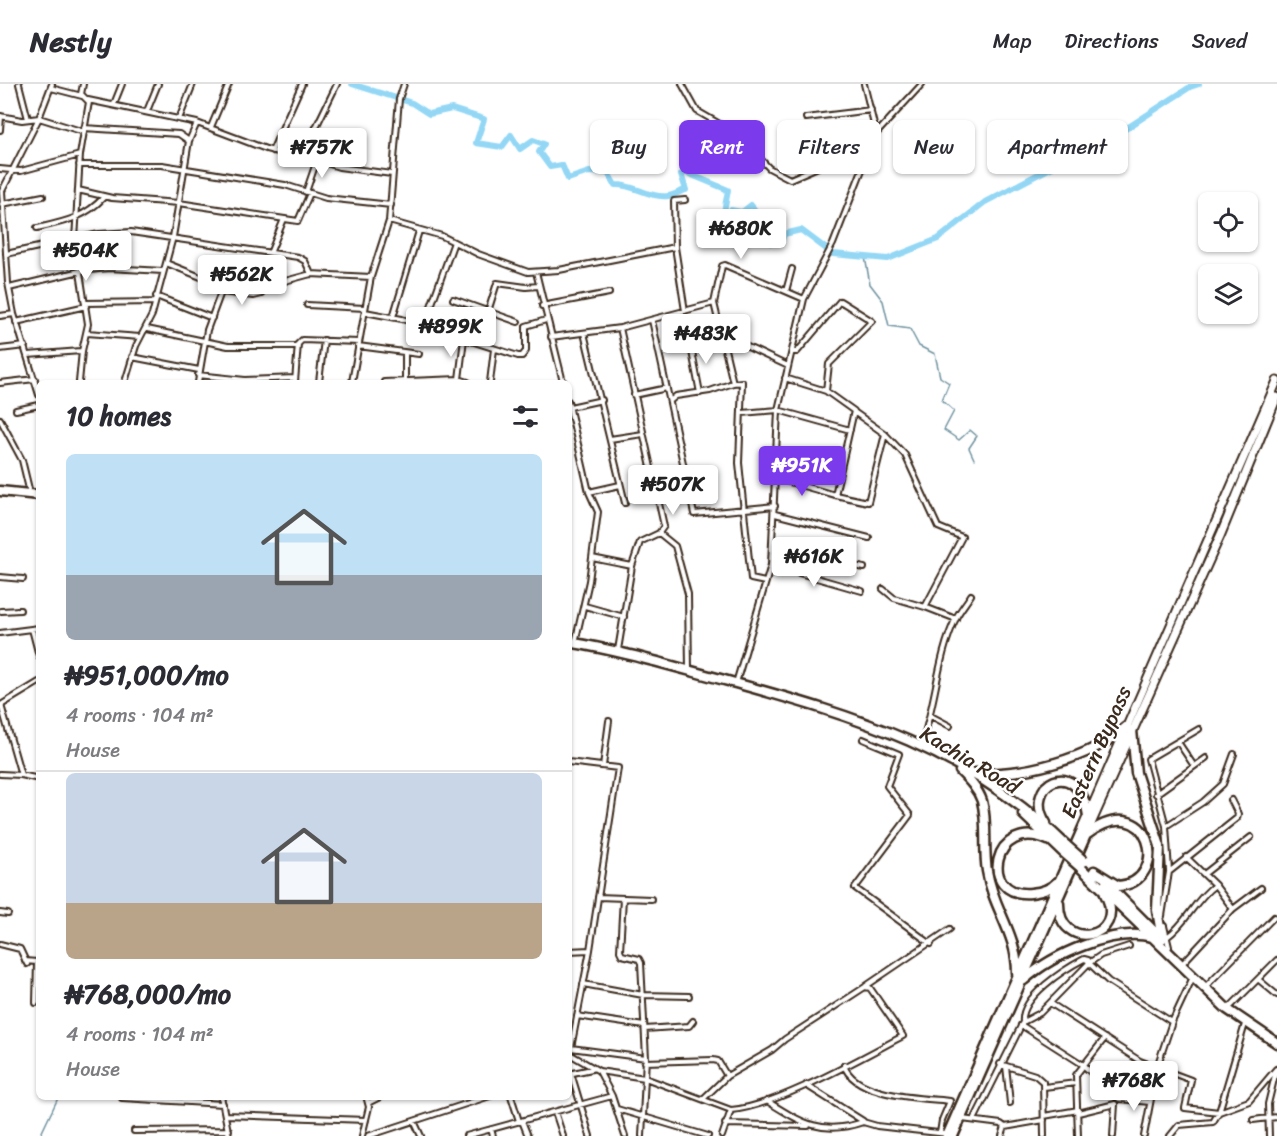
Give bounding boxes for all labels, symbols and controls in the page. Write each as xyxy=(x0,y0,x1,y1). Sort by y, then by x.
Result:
text: Nestly xyxy=(30,17,111,66)
text: Map xyxy=(993,22,1031,60)
text: Directions xyxy=(1064,22,1159,60)
text: Saved xyxy=(1192,22,1247,60)
chip: Buy xyxy=(590,120,667,174)
chip: Rent xyxy=(679,120,765,174)
chip: Filters xyxy=(777,120,881,174)
chip: New xyxy=(893,120,975,174)
chip: Apartment xyxy=(987,120,1128,174)
pin: ₦757K xyxy=(280,128,364,179)
text: ₦757K xyxy=(292,130,352,165)
map controls xyxy=(1198,192,1258,324)
button: locate xyxy=(1198,192,1258,252)
pin: ₦680K xyxy=(699,209,783,260)
text: ₦680K xyxy=(710,211,772,246)
pin: ₦504K xyxy=(44,231,128,282)
text: ₦504K xyxy=(55,233,117,268)
pin: ₦562K xyxy=(200,255,284,306)
text: ₦562K xyxy=(212,257,272,292)
button: layers xyxy=(1198,264,1258,324)
pin: ₦899K xyxy=(409,307,493,358)
text: ₦899K xyxy=(420,309,482,344)
pin: ₦483K xyxy=(664,314,748,365)
text: ₦483K xyxy=(676,316,737,351)
text: 10 homes xyxy=(66,393,171,439)
icon: filters xyxy=(509,400,542,433)
pin: ₦951K xyxy=(760,446,844,497)
text: ₦951K xyxy=(773,448,831,483)
pin: ₦507K xyxy=(631,465,715,516)
text: ₦507K xyxy=(642,467,704,502)
icon: home xyxy=(250,493,358,601)
pin: ₦616K xyxy=(772,537,856,588)
text: ₦616K xyxy=(786,539,842,574)
text: ₦951,000/mo xyxy=(66,652,229,698)
street label: Eastern Bypass xyxy=(1050,679,1142,825)
text: 4 rooms · 104 m² xyxy=(66,698,214,733)
street label: Kachia Road xyxy=(912,715,1029,806)
text: House xyxy=(66,733,120,768)
icon: home xyxy=(250,812,358,920)
text: ₦768,000/mo xyxy=(66,971,231,1017)
text: 4 rooms · 104 m² xyxy=(66,1017,214,1052)
text: House xyxy=(66,1052,120,1087)
pin: ₦768K xyxy=(1092,1061,1176,1112)
text: ₦768K xyxy=(1104,1063,1164,1098)

